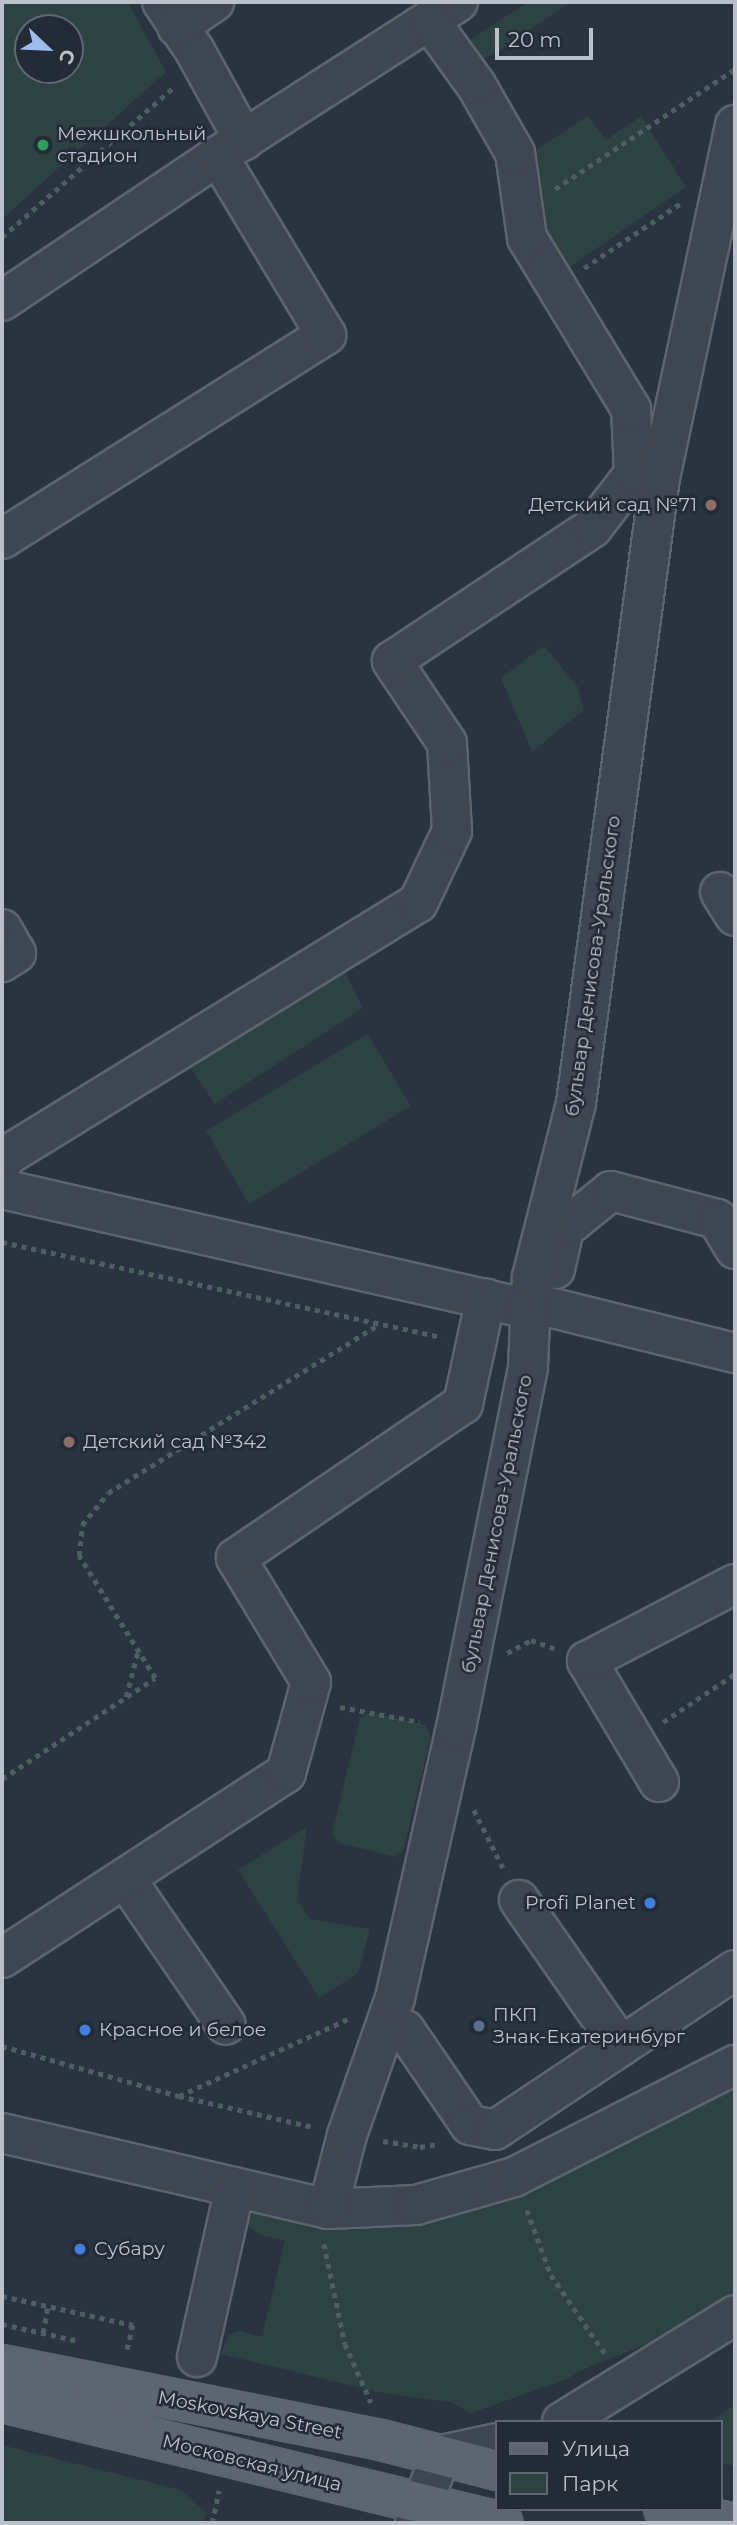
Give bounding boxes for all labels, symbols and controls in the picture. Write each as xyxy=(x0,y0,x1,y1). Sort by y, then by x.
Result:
north arrow xyxy=(14,14,84,84)
scale bar xyxy=(499,14,597,58)
text: 20 m xyxy=(508,27,562,52)
text: С xyxy=(54,46,80,67)
place label: Межшкольный стадион xyxy=(57,123,206,167)
marker: Межшкольный стадион xyxy=(35,137,51,153)
place label: Детский сад №71 xyxy=(529,494,697,516)
marker: Детский сад №71 xyxy=(703,497,719,513)
street label: бульвар Денисова-Уральского xyxy=(561,814,625,1118)
street label: бульвар Денисова-Уральского xyxy=(457,1373,537,1675)
place label: Детский сад №342 xyxy=(83,1431,266,1453)
marker: Детский сад №342 xyxy=(61,1434,77,1450)
place label: Profi Planet xyxy=(525,1892,636,1914)
marker: Profi Planet xyxy=(642,1895,658,1911)
place label: ПКП Знак-Екатеринбург xyxy=(493,2004,685,2048)
marker: ПКП Знак-Екатеринбург xyxy=(471,2018,487,2034)
place label: Красное и белое xyxy=(99,2019,266,2041)
marker: Красное и белое xyxy=(77,2022,93,2038)
place label: Субару xyxy=(94,2238,165,2260)
marker: Субару xyxy=(72,2241,88,2257)
street label: Moskovskaya Street xyxy=(156,2386,344,2444)
legend xyxy=(496,2420,723,2511)
street label: Московская улица xyxy=(160,2430,344,2496)
text: Улица xyxy=(562,2436,630,2461)
text: Парк xyxy=(562,2471,618,2496)

